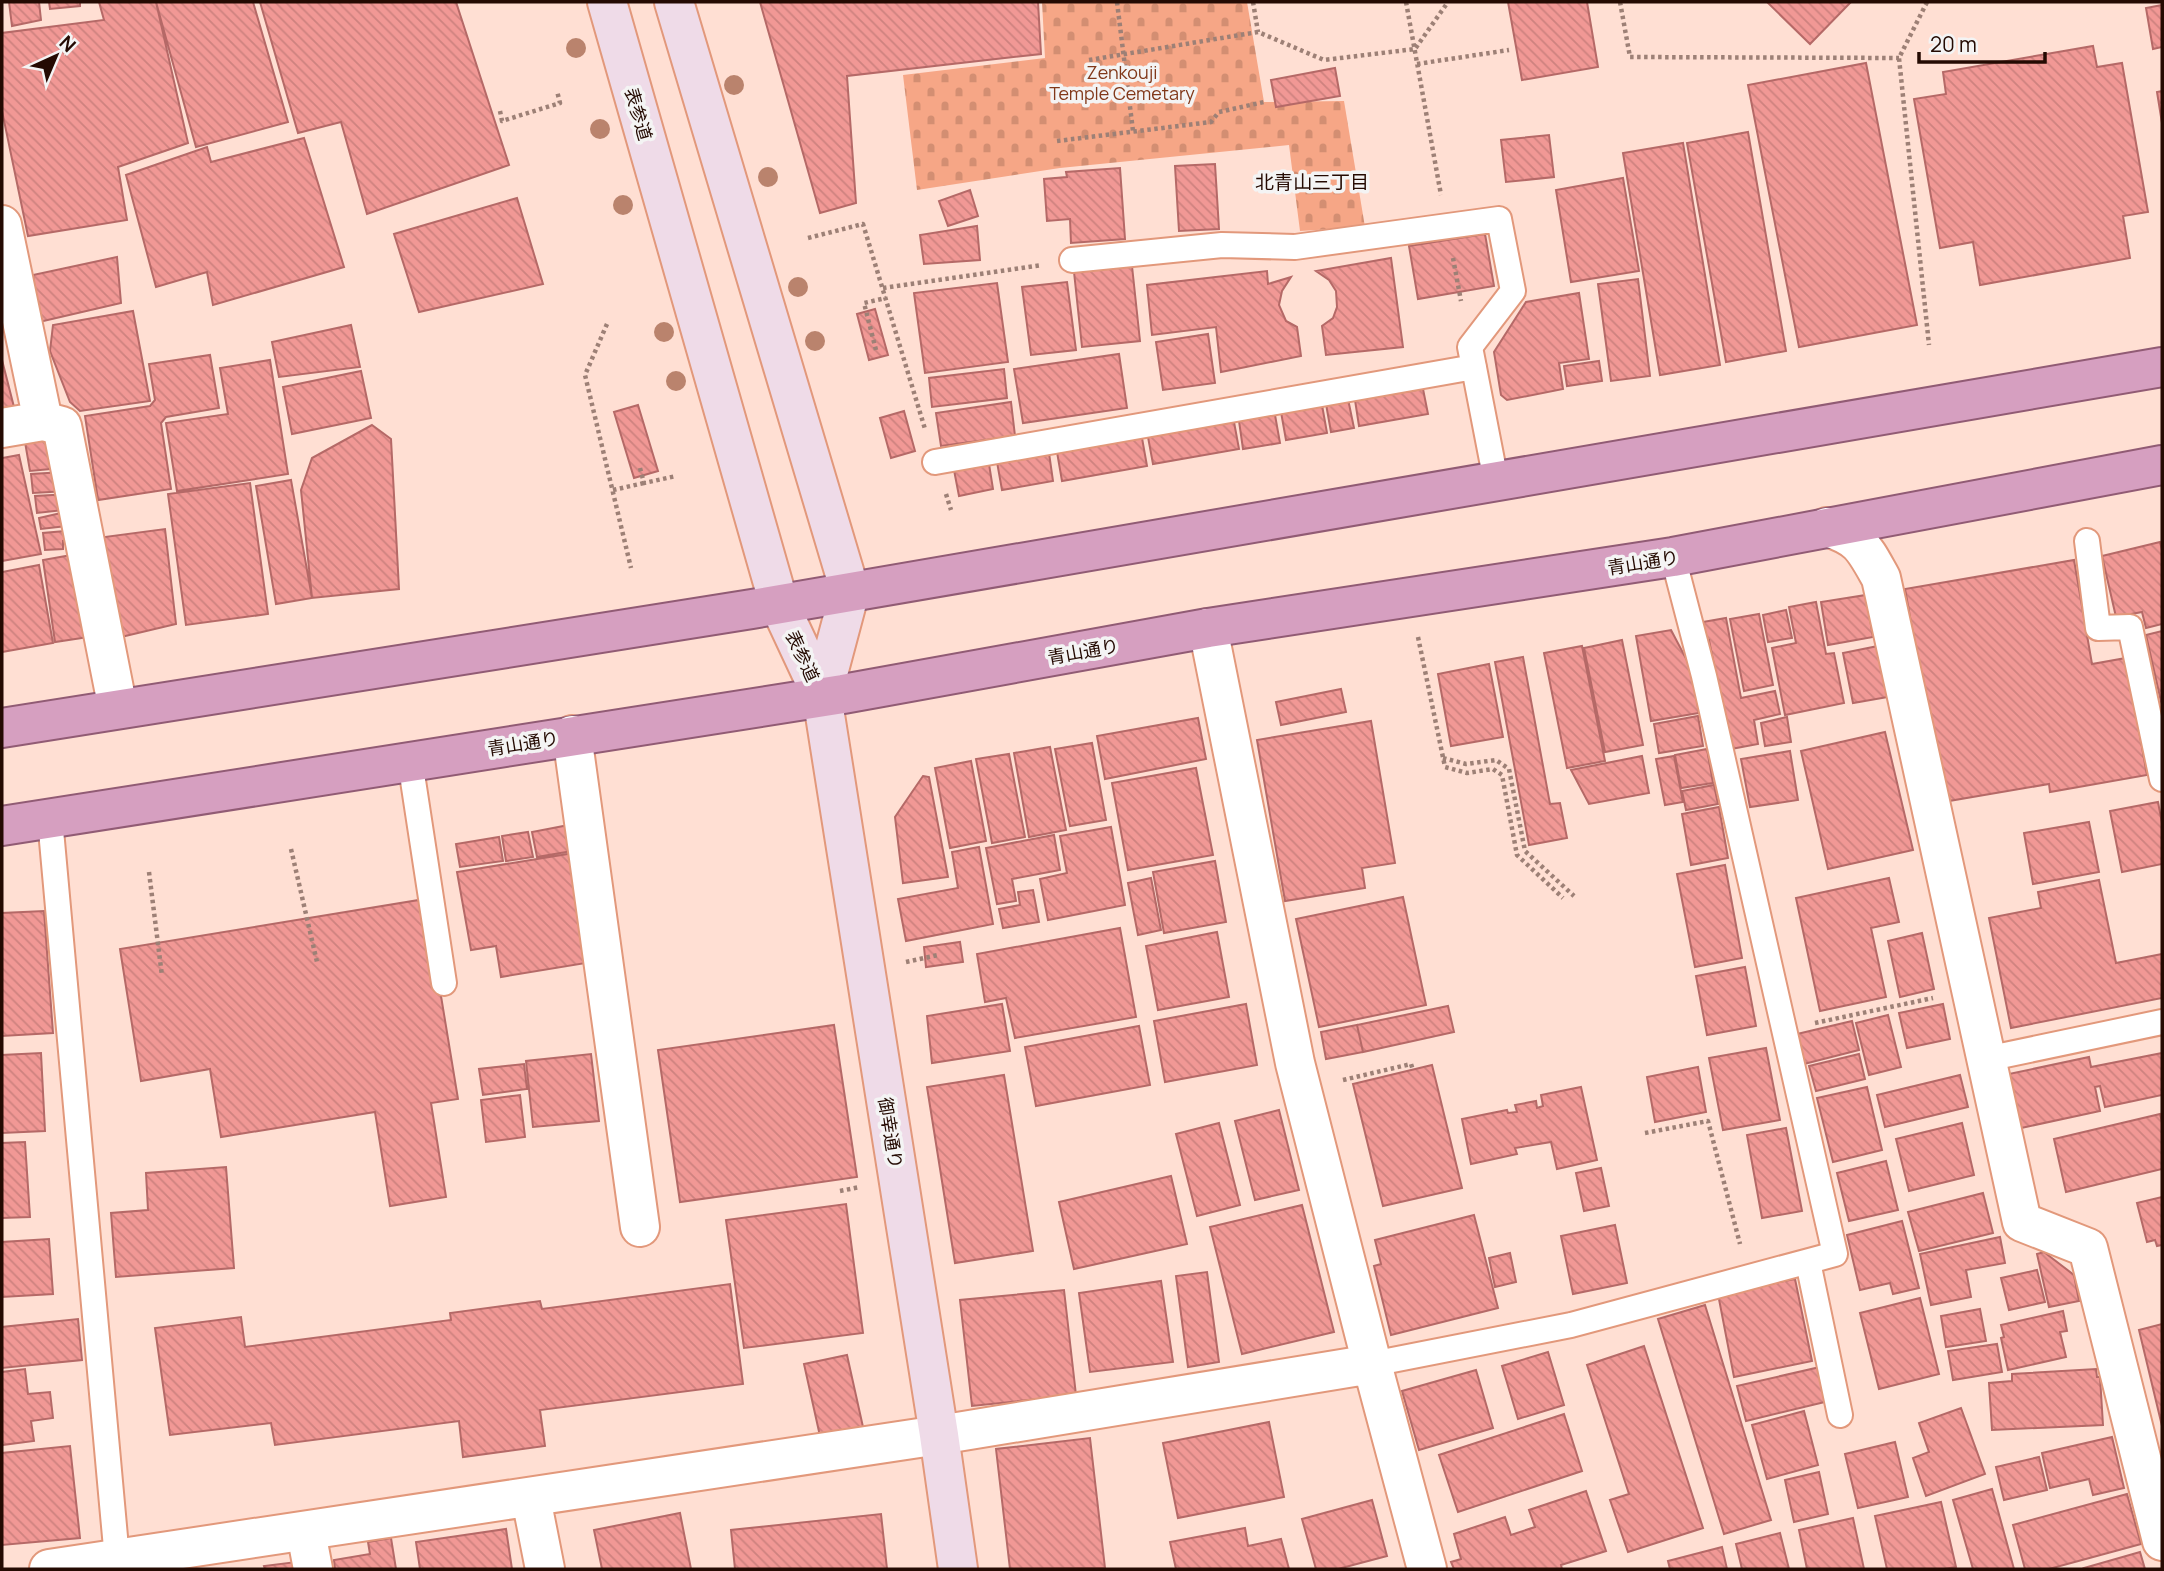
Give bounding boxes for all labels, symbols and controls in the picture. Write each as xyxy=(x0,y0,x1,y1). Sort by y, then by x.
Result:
north arrow xyxy=(21,21,91,91)
scale bar xyxy=(1919,21,2045,65)
text: N xyxy=(54,30,82,58)
text: 20 m xyxy=(1930,30,1977,58)
park label: Zenkouji Temple Cemetary xyxy=(1049,60,1195,105)
street label: 表参道 xyxy=(620,85,658,143)
district label: 北青山三丁目 xyxy=(1255,169,1369,195)
street label: 青山通り xyxy=(1606,545,1680,579)
street label: 表参道 xyxy=(781,626,825,686)
street label: 青山通り xyxy=(1045,633,1121,669)
street label: 青山通り xyxy=(486,726,560,760)
street label: 御幸通り xyxy=(874,1096,908,1170)

